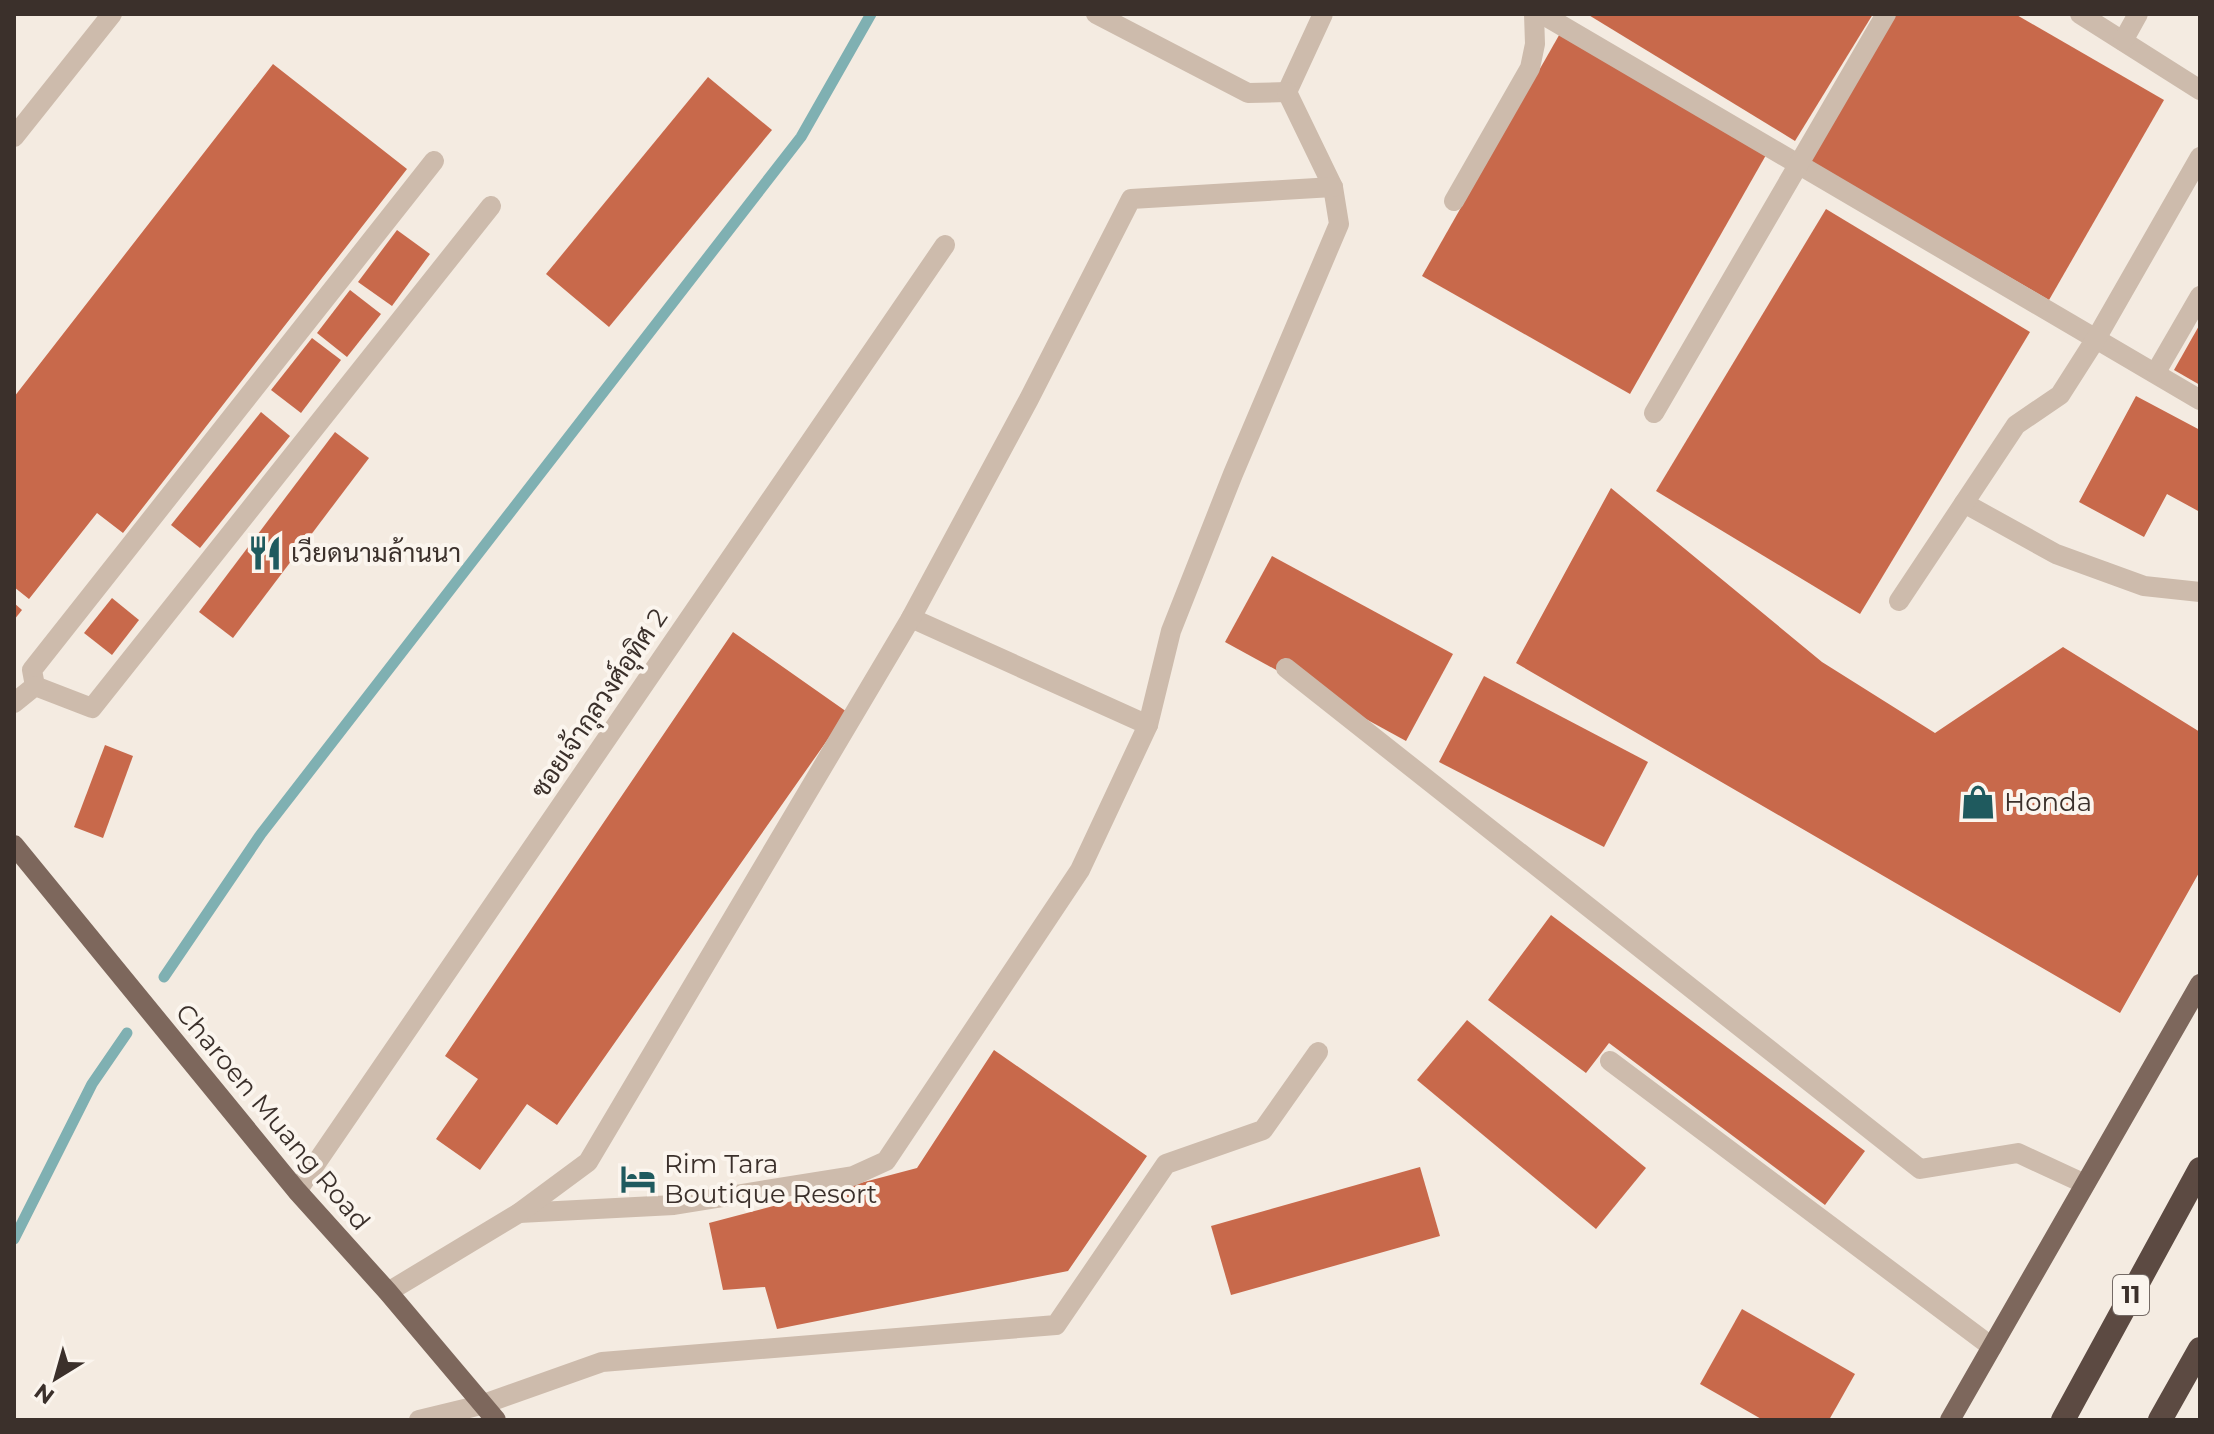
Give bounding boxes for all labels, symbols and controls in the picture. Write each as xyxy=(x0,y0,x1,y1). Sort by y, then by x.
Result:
restaurant icon: เวียดนามล้านนา xyxy=(246,534,284,572)
place label: เวียดนามล้านนา xyxy=(291,537,461,569)
street label: ซอยเจ้ากุลวงศ์อุทิศ 2 xyxy=(523,602,676,805)
shop icon: Honda xyxy=(1959,783,1997,821)
place label: Honda xyxy=(2004,786,2092,818)
street label: Charoen Muang Road xyxy=(169,997,377,1237)
place label: Rim Tara Boutique Resort xyxy=(664,1148,877,1210)
hotel icon: Rim Tara Boutique Resort xyxy=(619,1160,657,1198)
road number: 11 xyxy=(2113,1275,2149,1315)
north arrow xyxy=(16,1338,96,1418)
text: N xyxy=(29,1377,59,1410)

